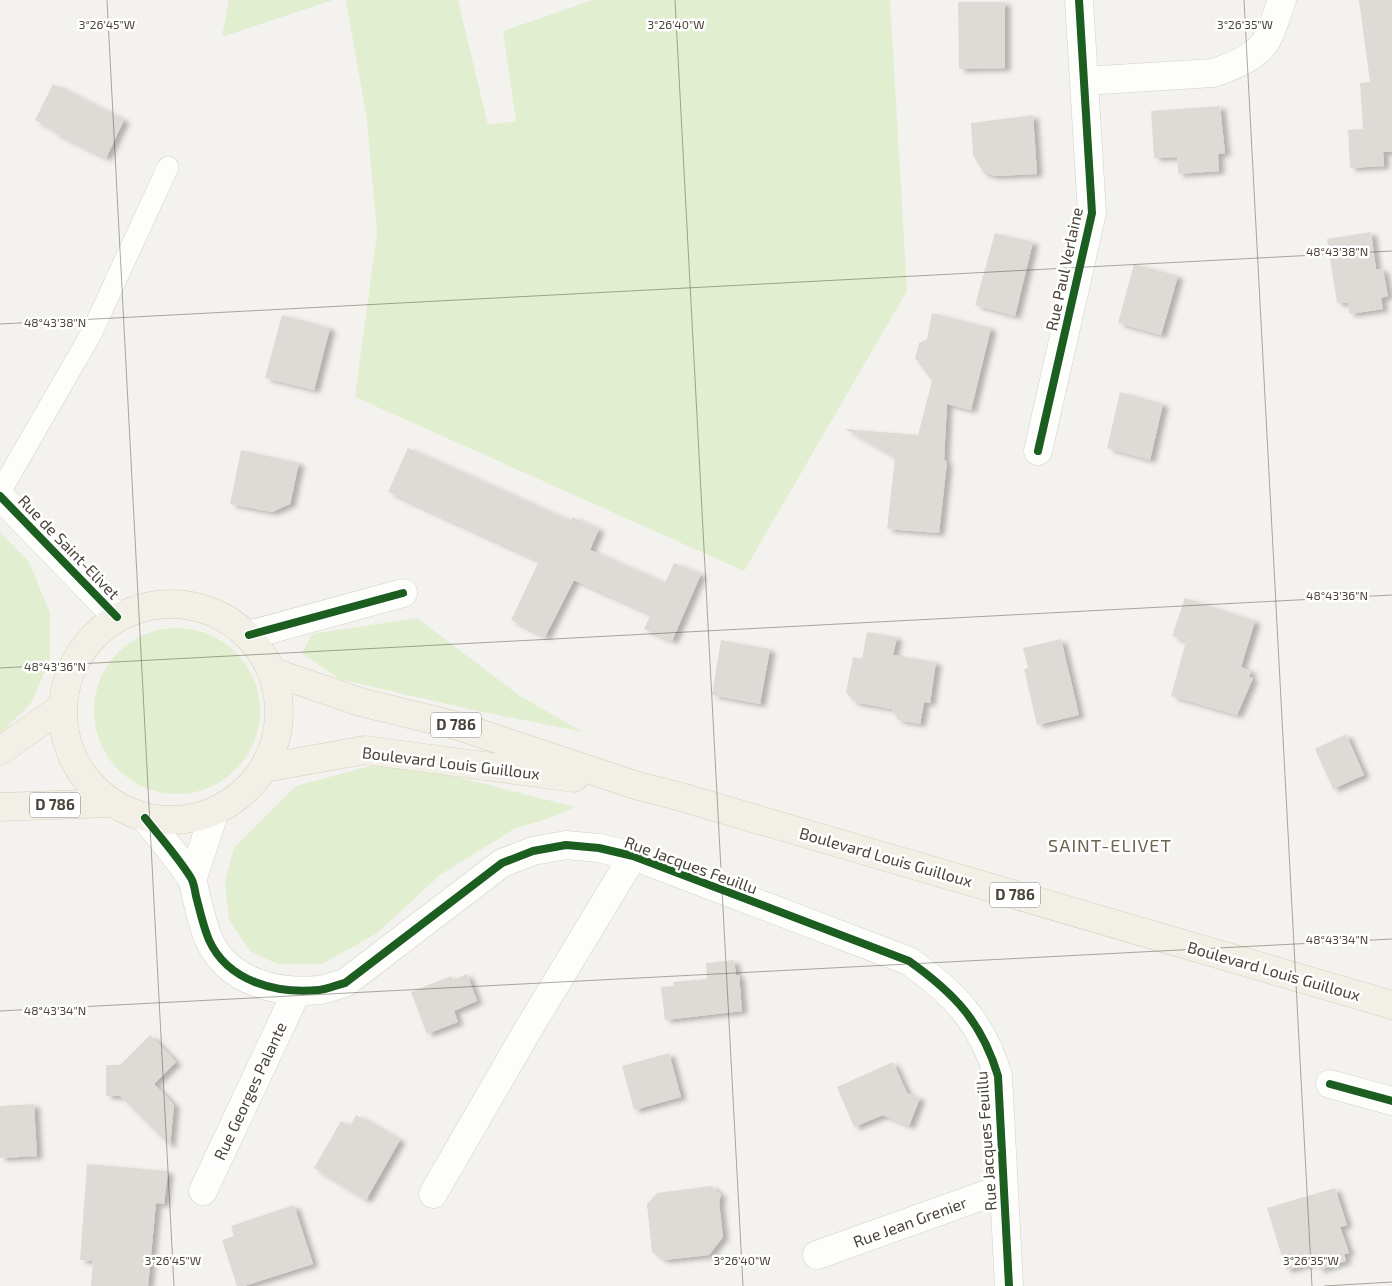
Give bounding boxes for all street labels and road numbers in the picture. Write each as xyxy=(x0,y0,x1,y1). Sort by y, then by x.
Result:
street label: Rue Paul Verlaine xyxy=(1041,206,1086,332)
street label: Rue de Saint-Elivet xyxy=(15,491,124,603)
road number: D 786 xyxy=(431,712,481,738)
street label: Boulevard Louis Guilloux xyxy=(361,742,542,783)
road number: D 786 xyxy=(30,792,80,818)
street label: Boulevard Louis Guilloux xyxy=(798,823,975,890)
street label: Rue Jacques Feuillu xyxy=(622,832,760,897)
road number: D 786 xyxy=(990,882,1040,908)
street label: Boulevard Louis Guilloux xyxy=(1186,937,1363,1004)
street label: Rue Georges Palante xyxy=(209,1019,290,1163)
street label: Rue Jacques Feuillu xyxy=(971,1071,1000,1212)
street label: Rue Jean Grenier xyxy=(850,1192,970,1251)

